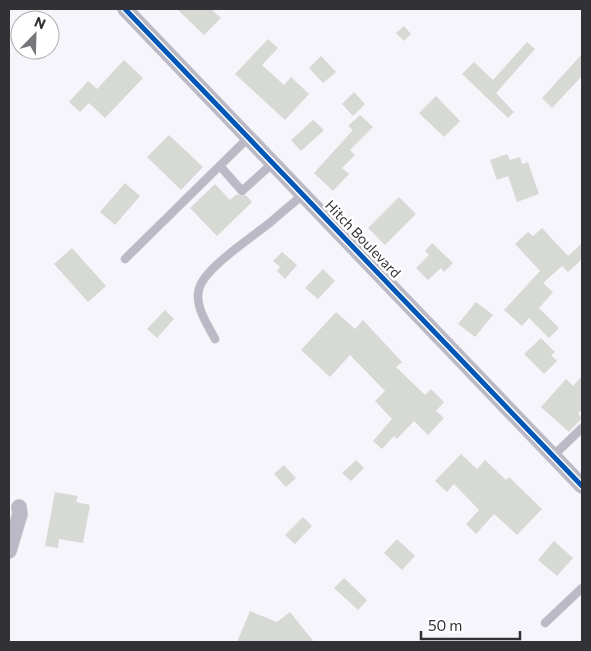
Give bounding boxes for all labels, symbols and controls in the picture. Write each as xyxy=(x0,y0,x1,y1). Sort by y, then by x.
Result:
north arrow xyxy=(10,10,60,60)
text: N xyxy=(32,13,48,32)
street label: Hitch Boulevard xyxy=(322,196,405,281)
scale bar xyxy=(421,608,520,640)
text: 50 m xyxy=(428,616,462,634)

